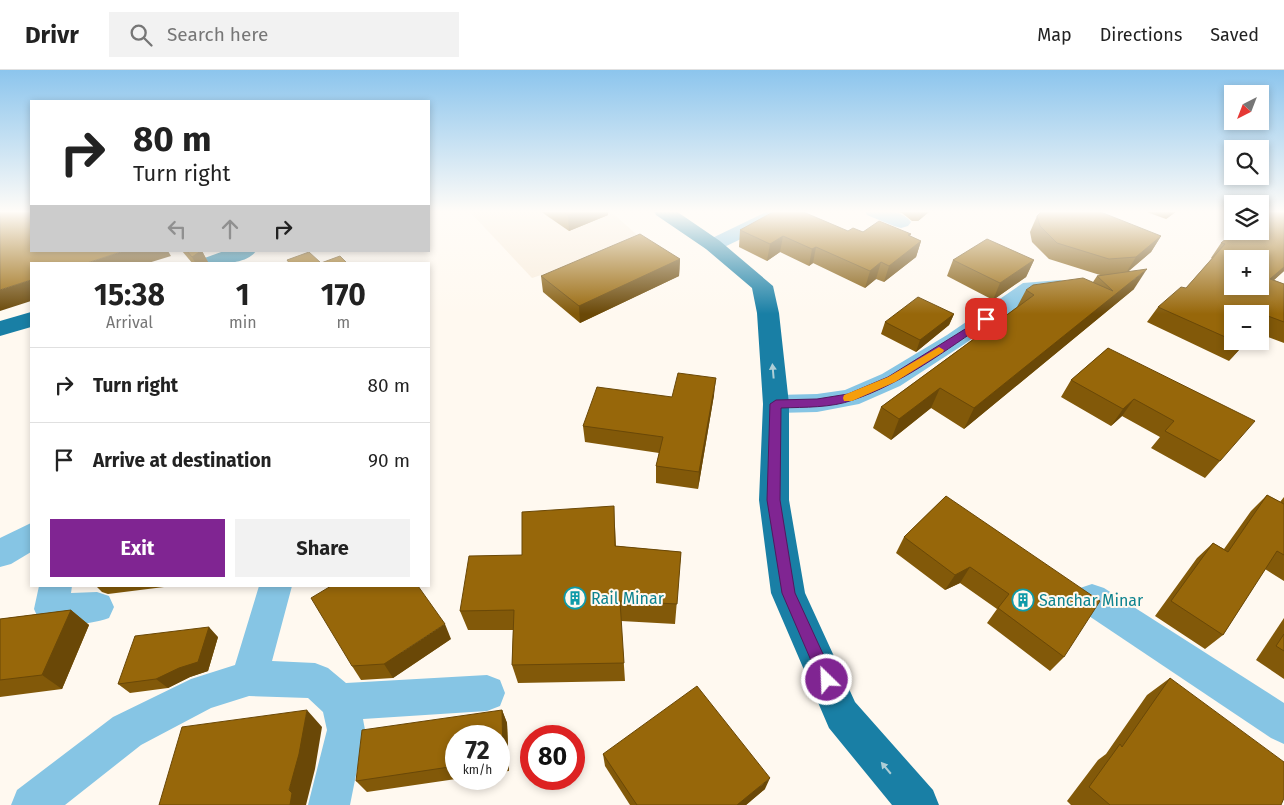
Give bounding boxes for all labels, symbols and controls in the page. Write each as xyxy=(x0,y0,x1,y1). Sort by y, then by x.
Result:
search box xyxy=(109,12,459,57)
text: Drivr xyxy=(25,21,79,49)
icon: search xyxy=(127,21,155,49)
text: Search here xyxy=(167,23,268,46)
text: Map xyxy=(1037,24,1072,46)
text: Directions xyxy=(1100,24,1182,46)
text: Saved xyxy=(1210,24,1259,46)
north arrow xyxy=(1224,85,1269,130)
map controls xyxy=(1224,85,1269,350)
text: 80 m xyxy=(133,118,212,160)
icon: right xyxy=(50,120,115,185)
button: search xyxy=(1224,140,1269,185)
text: Turn right xyxy=(133,160,230,187)
button: layers xyxy=(1224,195,1269,240)
icon: left xyxy=(163,215,191,243)
icon: ahead xyxy=(216,215,244,243)
icon: right xyxy=(269,215,297,243)
button: + xyxy=(1224,250,1269,295)
text: 15:38 xyxy=(94,277,165,313)
text: 1 xyxy=(236,277,250,313)
text: 170 xyxy=(321,277,366,313)
pin xyxy=(965,298,1007,340)
icon: arrive xyxy=(972,305,1000,333)
button: − xyxy=(1224,305,1269,350)
text: Arrival xyxy=(106,313,153,332)
text: min xyxy=(229,313,257,332)
text: m xyxy=(336,313,350,332)
one-way arrow xyxy=(769,363,777,379)
icon: right xyxy=(50,371,78,399)
text: Turn right xyxy=(93,374,178,397)
text: 80 m xyxy=(368,374,410,397)
icon: arrive xyxy=(50,446,78,474)
text: Arrive at destination xyxy=(93,449,272,472)
text: 90 m xyxy=(368,449,410,472)
button: Exit xyxy=(50,519,225,577)
button: Share xyxy=(235,519,410,577)
building icon: Rail Minar xyxy=(563,586,587,610)
building icon: Sanchar Minar xyxy=(1011,588,1035,612)
place label: Rail Minar xyxy=(591,589,665,608)
place label: Sanchar Minar xyxy=(1039,591,1144,610)
position arrow xyxy=(800,653,852,705)
speed limit sign: 80 xyxy=(520,725,585,790)
text: 72 xyxy=(465,736,490,766)
one-way arrow xyxy=(881,761,892,774)
text: km/h xyxy=(463,763,492,777)

